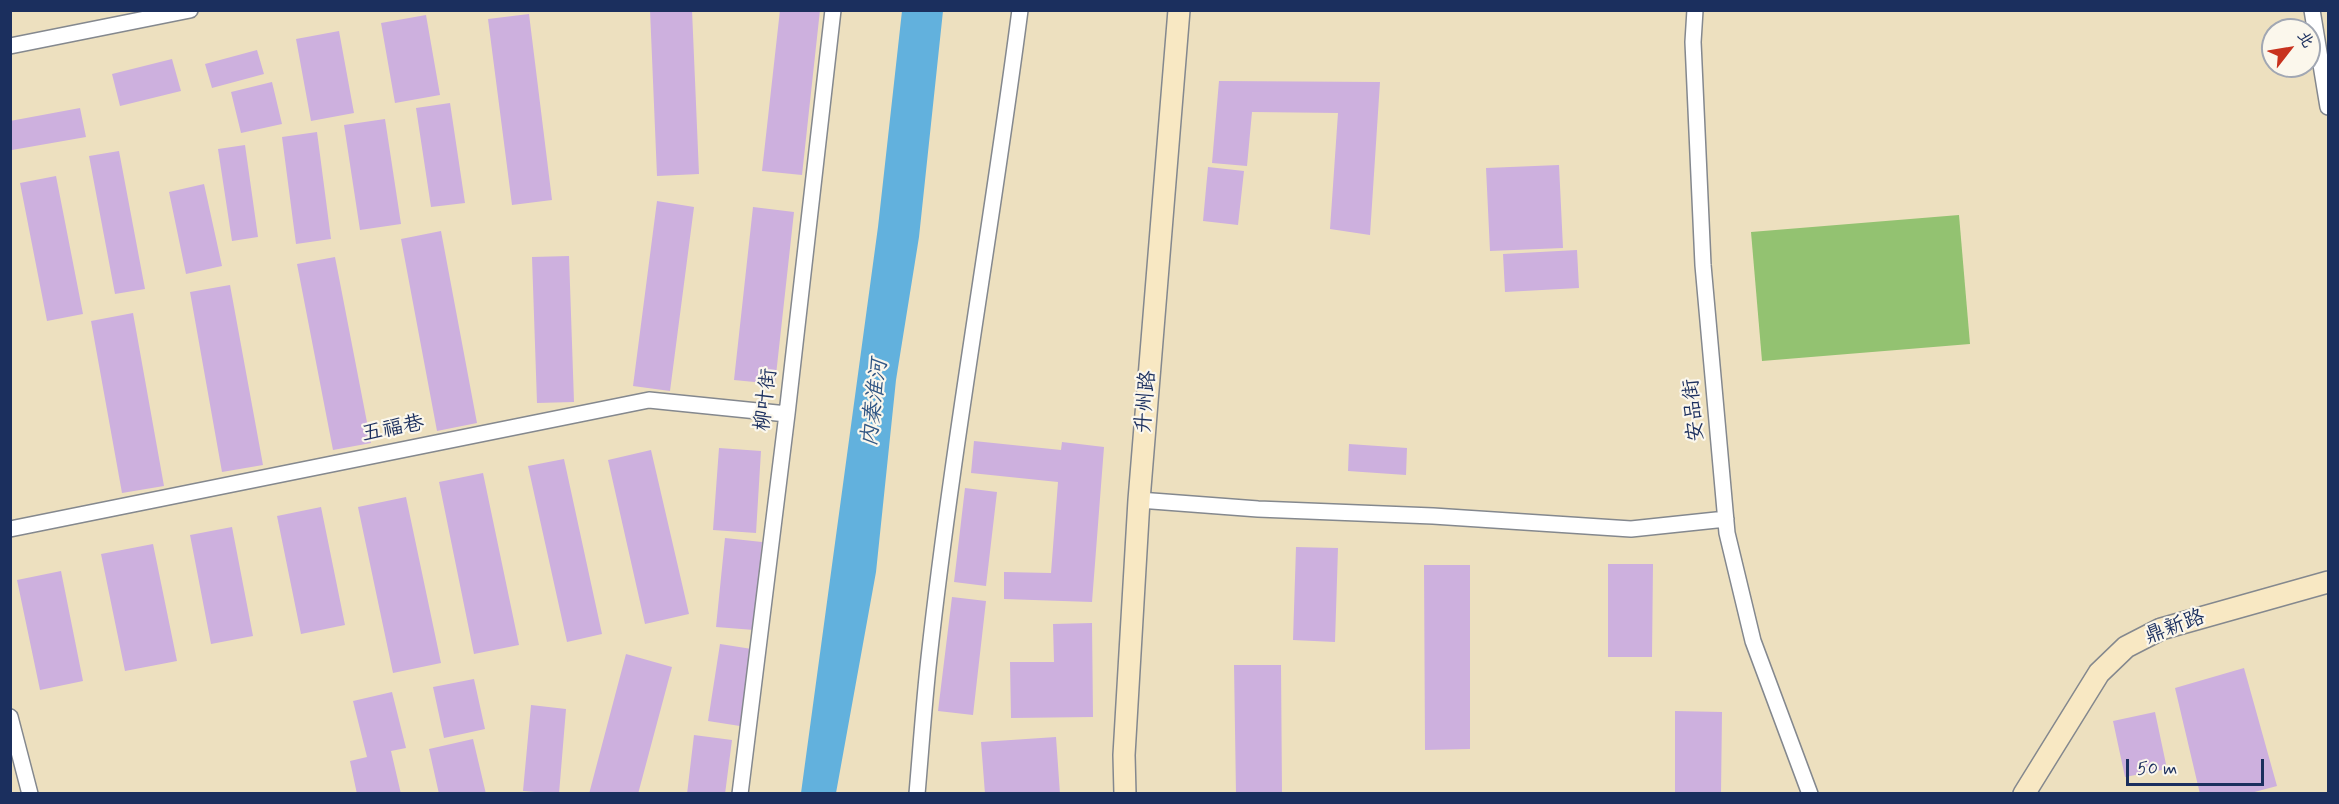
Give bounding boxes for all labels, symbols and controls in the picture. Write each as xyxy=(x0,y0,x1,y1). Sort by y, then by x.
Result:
north arrow xyxy=(2261,18,2321,78)
text: 北 xyxy=(2292,27,2318,52)
water label: 内秦淮河 xyxy=(858,358,894,448)
street label: 柳叶街 xyxy=(751,367,783,433)
street label: 升州路 xyxy=(1132,370,1162,434)
street label: 安品街 xyxy=(1680,378,1710,442)
street label: 五福巷 xyxy=(360,412,426,448)
street label: 鼎新路 xyxy=(2141,605,2209,651)
scale bar xyxy=(2129,747,2267,785)
text: 50 m xyxy=(2137,757,2177,781)

